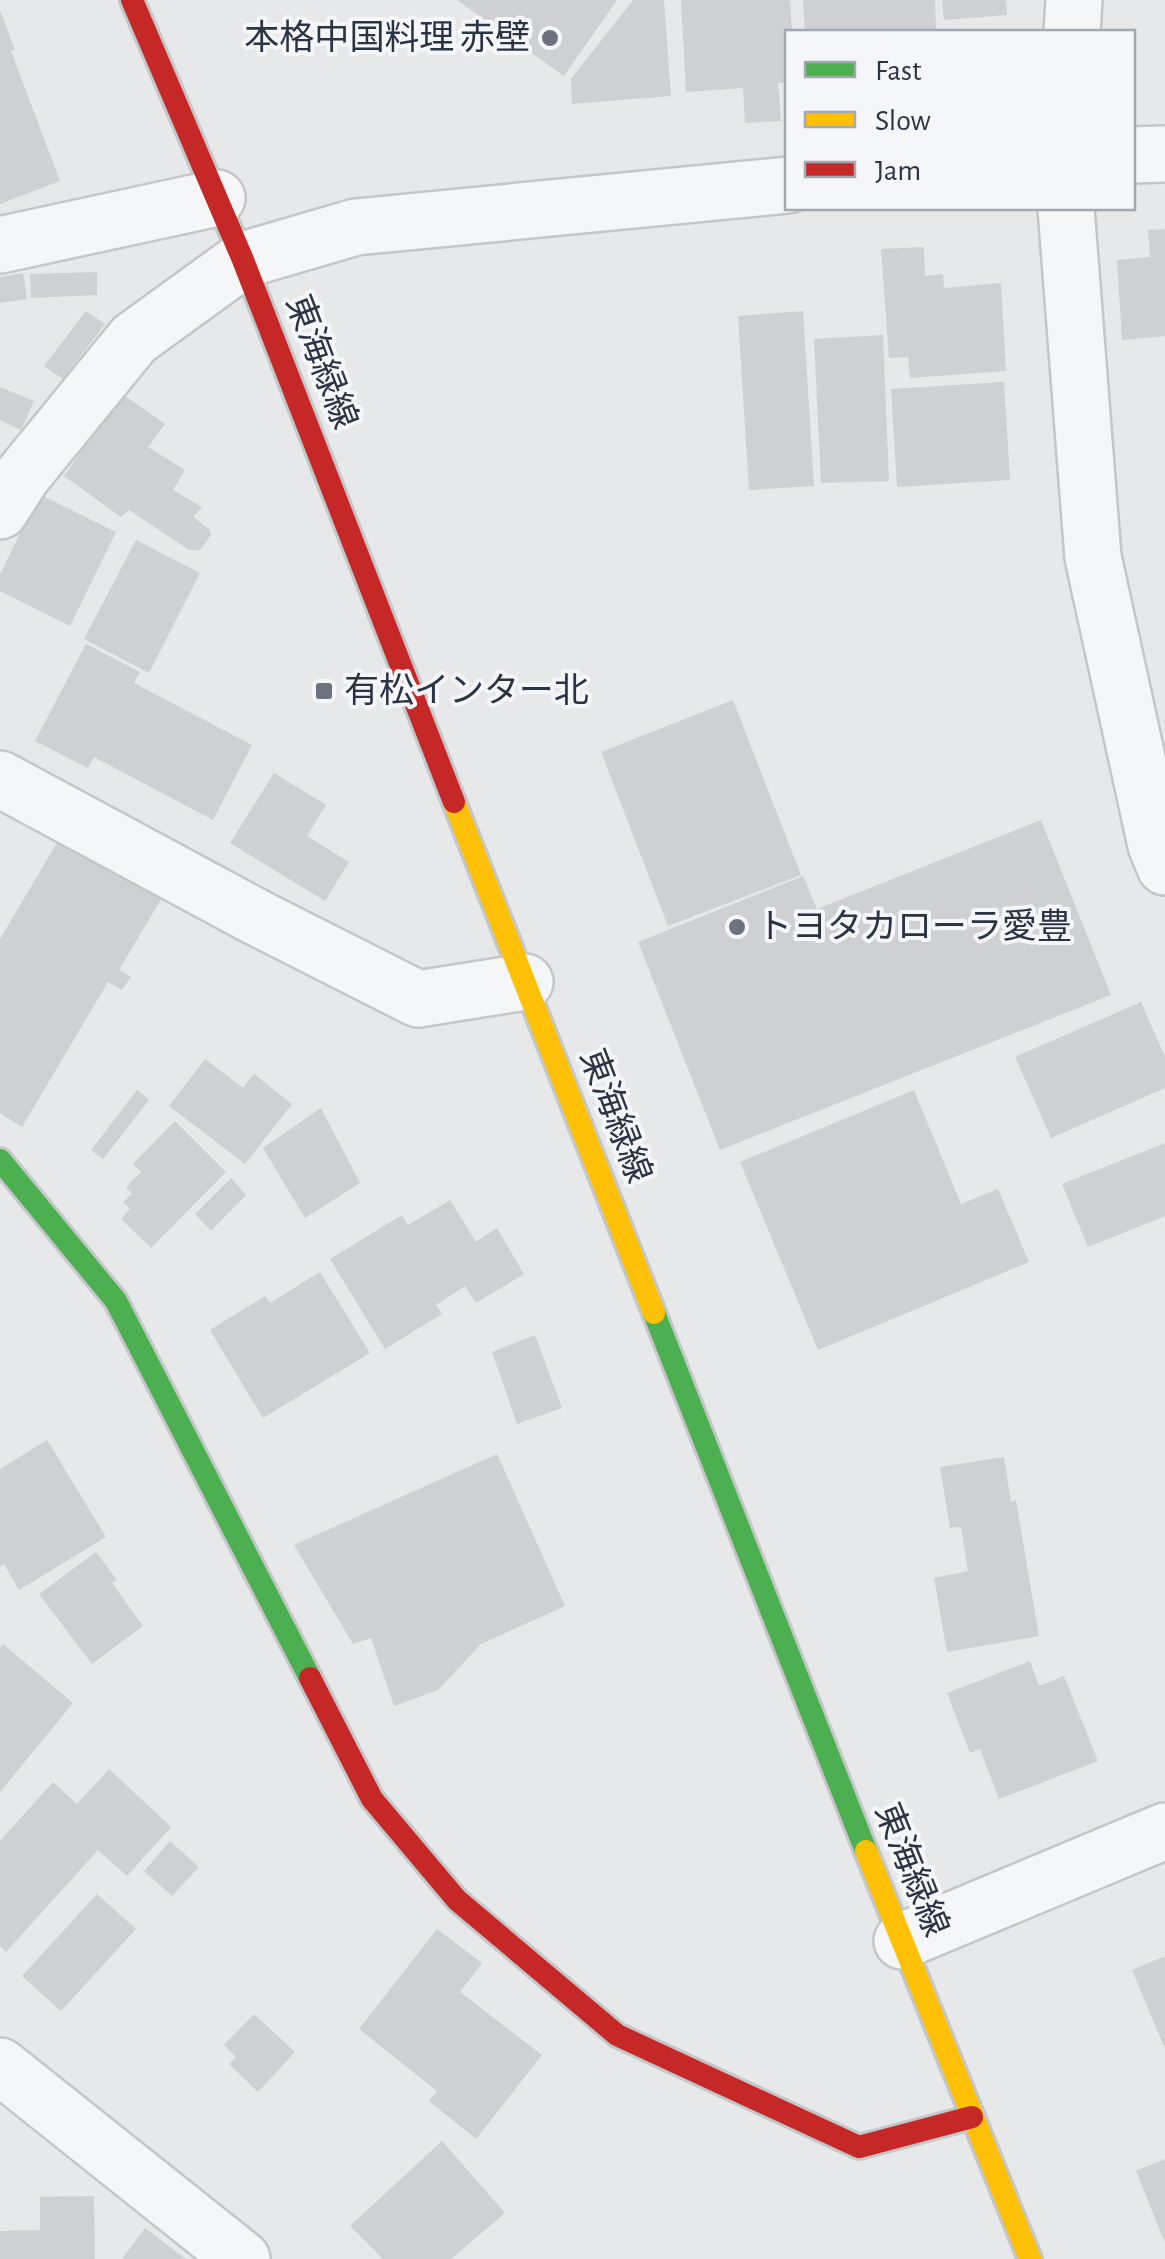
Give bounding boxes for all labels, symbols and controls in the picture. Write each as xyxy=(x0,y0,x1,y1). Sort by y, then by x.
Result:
place label: 本格中国料理 赤壁 xyxy=(244,19,530,56)
marker: 本格中国料理 赤壁 xyxy=(539,27,561,49)
legend xyxy=(785,30,1135,210)
text: Fast xyxy=(875,56,922,86)
text: Slow xyxy=(875,106,931,136)
text: Jam xyxy=(875,156,921,186)
street label: 東海緑線 xyxy=(280,290,364,434)
place label: 有松インター北 xyxy=(344,672,589,709)
marker: 有松インター北 xyxy=(313,680,335,702)
place label: トヨタカローラ愛豊 xyxy=(757,908,1072,945)
marker: トヨタカローラ愛豊 xyxy=(726,916,748,938)
street label: 東海緑線 xyxy=(574,1044,658,1188)
street label: 東海緑線 xyxy=(869,1798,955,1941)

